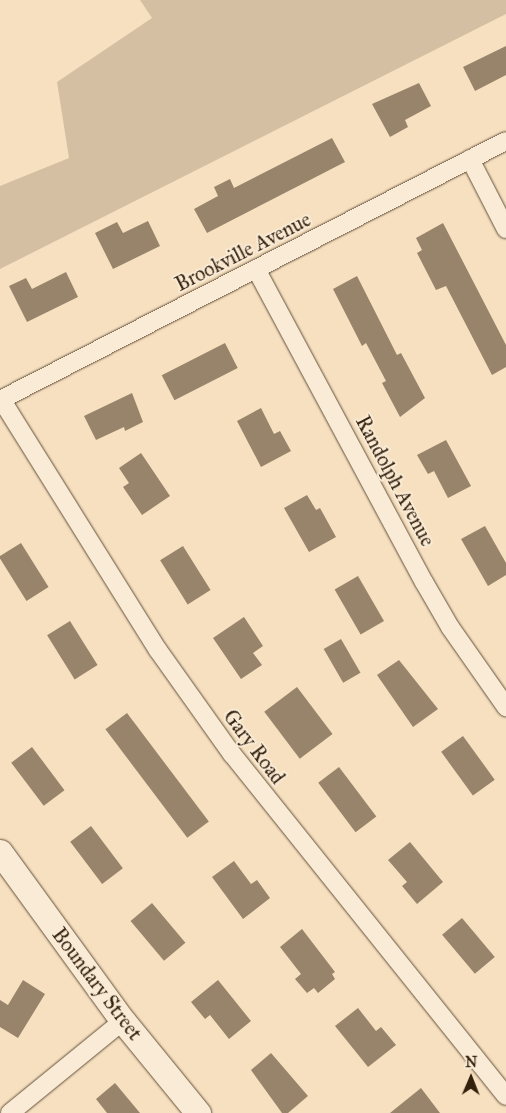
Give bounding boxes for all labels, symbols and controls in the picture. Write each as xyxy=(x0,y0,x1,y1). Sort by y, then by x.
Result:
street label: Brookville Avenue xyxy=(171,208,315,296)
street label: Randolph Avenue xyxy=(351,412,439,550)
street label: Gary Road xyxy=(218,705,290,789)
street label: Boundary Street xyxy=(47,923,147,1045)
north arrow xyxy=(446,1053,496,1103)
text: N xyxy=(465,1054,477,1071)

